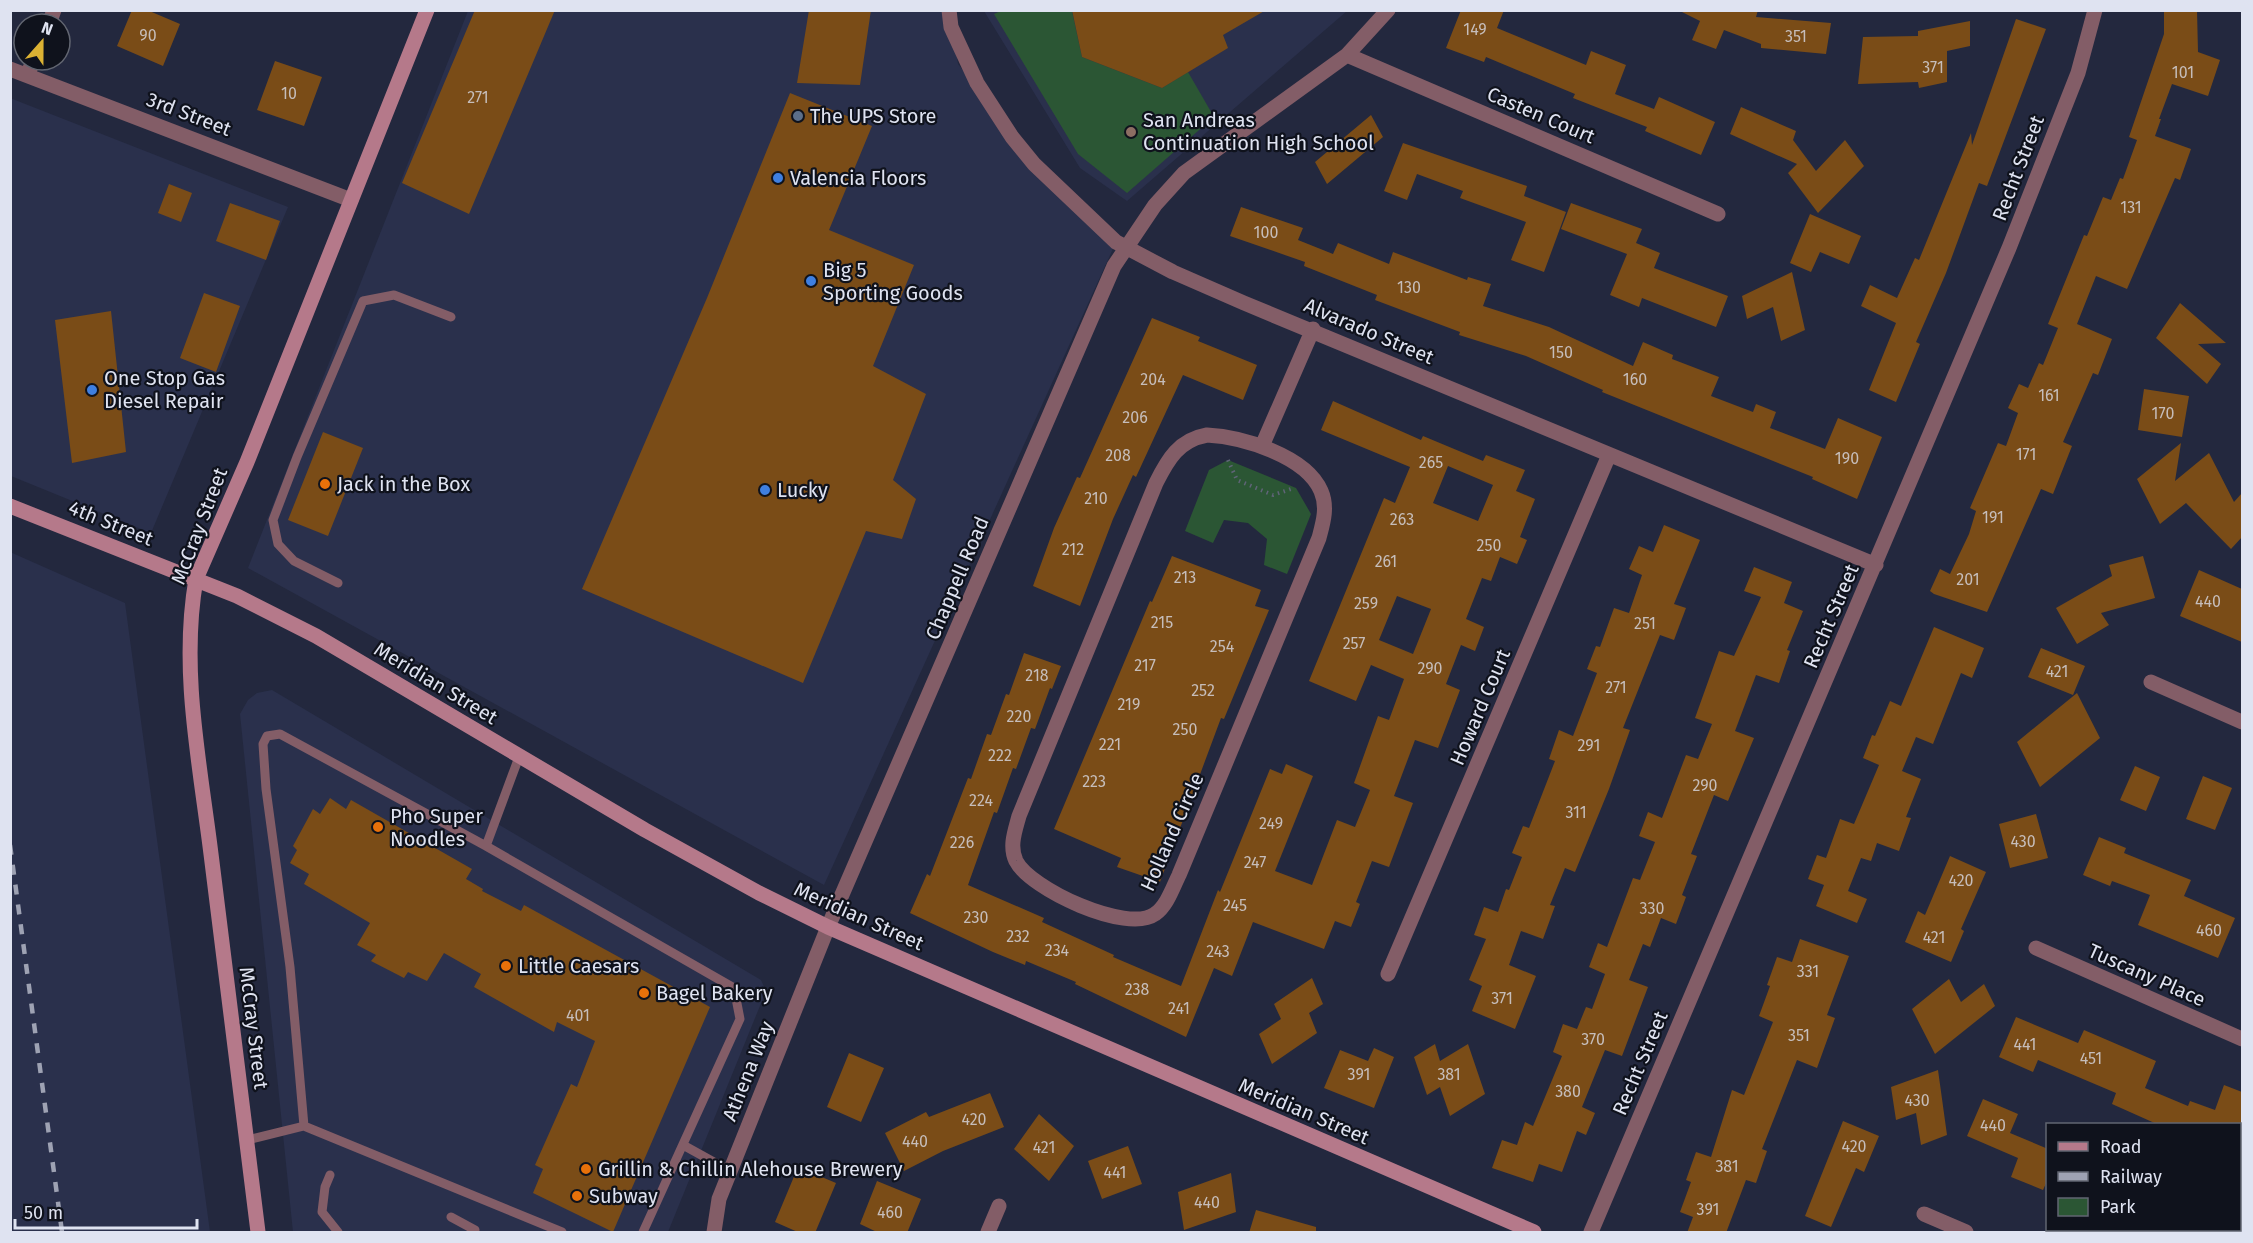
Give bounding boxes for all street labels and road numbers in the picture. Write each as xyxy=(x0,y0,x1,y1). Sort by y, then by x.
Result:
street label: Casten Court xyxy=(1483,82,1599,149)
street label: 3rd Street xyxy=(143,87,235,141)
street label: Recht Street xyxy=(1987,111,2049,224)
street label: Alvarado Street xyxy=(1301,293,1438,369)
street label: McCray Street xyxy=(166,464,233,588)
street label: 4th Street xyxy=(65,495,158,551)
street label: Chappell Road xyxy=(920,513,994,643)
street label: Recht Street xyxy=(1798,560,1864,672)
street label: Meridian Street xyxy=(370,637,503,730)
street label: Howard Court xyxy=(1445,645,1516,769)
street label: Holland Circle xyxy=(1135,769,1209,895)
street label: Meridian Street xyxy=(790,877,928,956)
street label: Tuscany Place xyxy=(2085,938,2209,1012)
street label: McCray Street xyxy=(235,965,274,1091)
street label: Recht Street xyxy=(1607,1007,1673,1119)
street label: Athena Way xyxy=(717,1017,779,1124)
street label: Meridian Street xyxy=(1235,1073,1374,1150)

